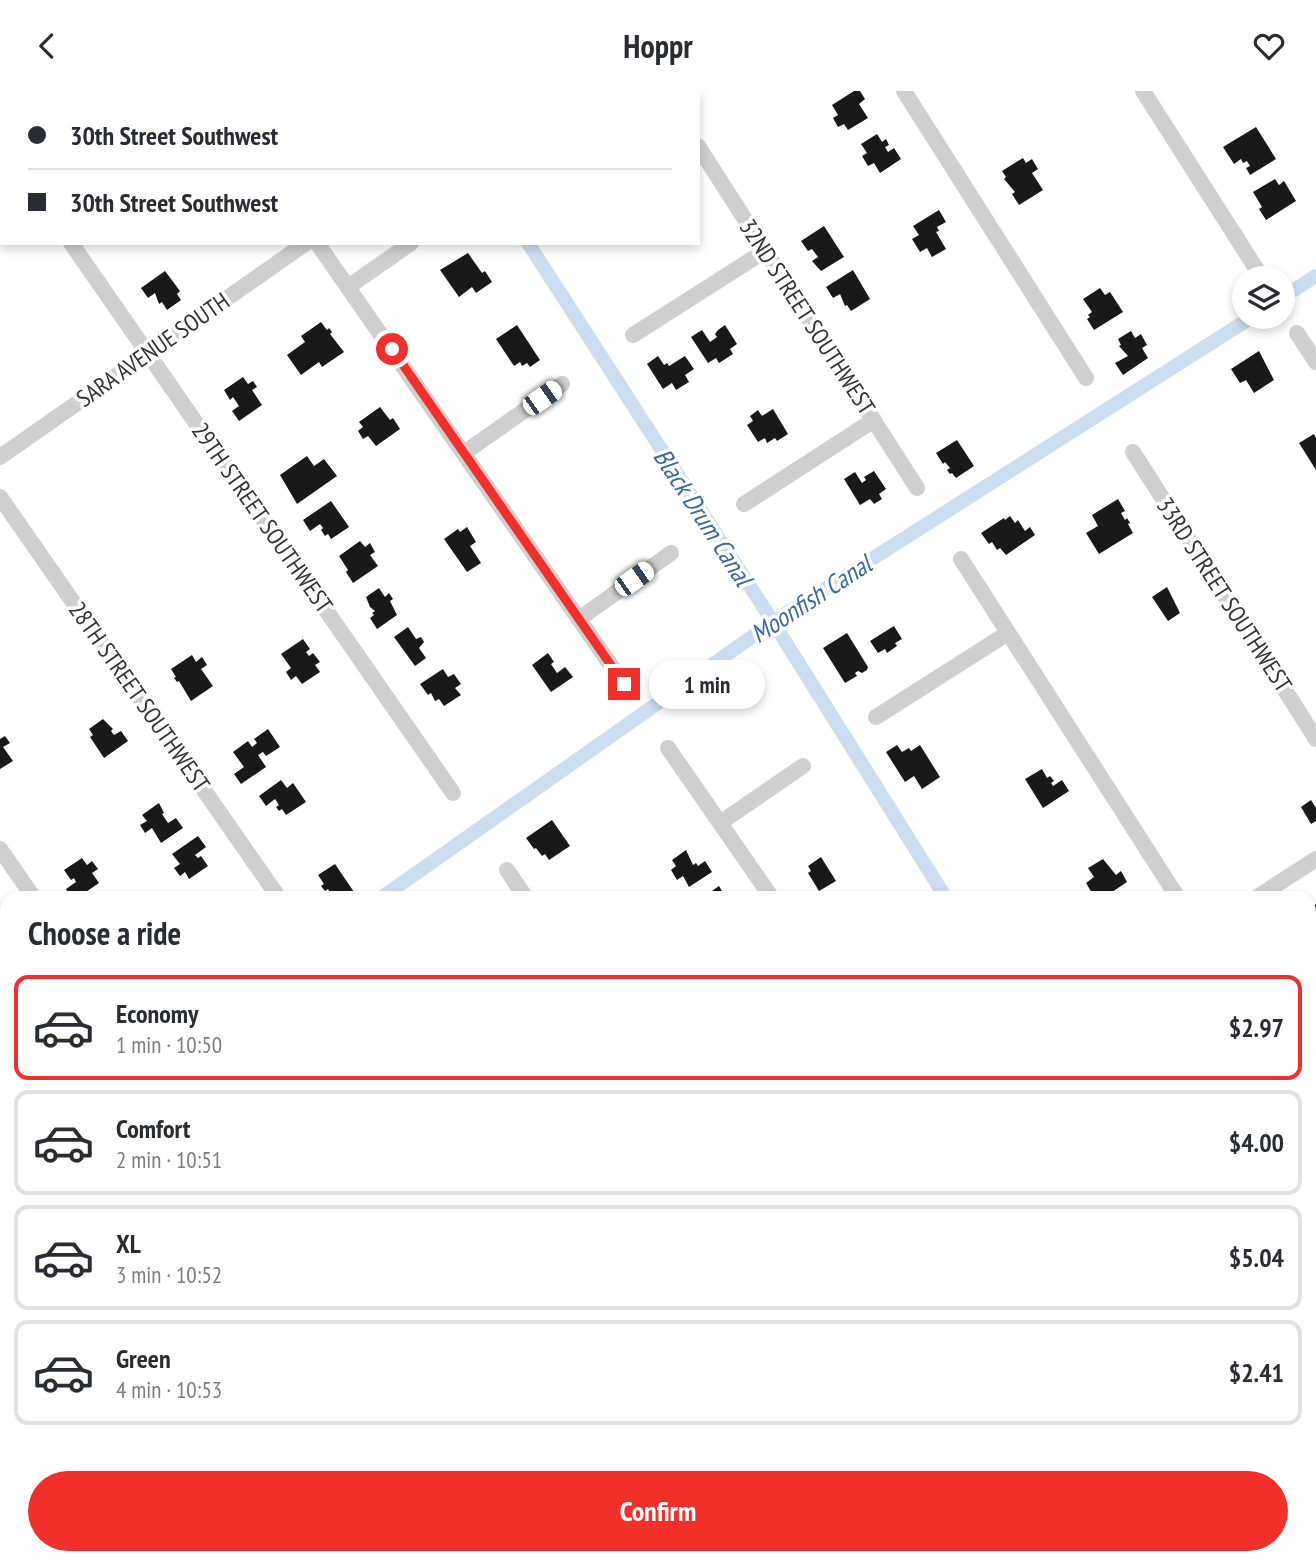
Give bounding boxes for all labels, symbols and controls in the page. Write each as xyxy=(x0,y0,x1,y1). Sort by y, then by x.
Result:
text: Hoppr xyxy=(623,25,693,67)
icon: back xyxy=(28,27,66,65)
icon: heart xyxy=(1250,27,1288,65)
text: 30th Street Southwest xyxy=(70,119,278,152)
text: 30th Street Southwest xyxy=(70,186,278,219)
street label: 32ND STREET SOUTHWEST xyxy=(733,213,882,421)
map controls xyxy=(1232,266,1295,329)
button: layers xyxy=(1232,266,1295,329)
street label: SARA AVENUE SOUTH xyxy=(70,285,235,414)
route start xyxy=(376,333,408,365)
car xyxy=(519,377,566,419)
street label: 29TH STREET SOUTHWEST xyxy=(185,416,340,619)
water label: Black Drum Canal xyxy=(647,442,762,594)
street label: 33RD STREET SOUTHWEST xyxy=(1150,492,1299,698)
water label: Moonfish Canal xyxy=(744,546,880,650)
car xyxy=(611,558,658,600)
street label: 28TH STREET SOUTHWEST xyxy=(62,595,217,798)
callout: 1 min xyxy=(648,659,764,709)
route end xyxy=(608,668,640,700)
text: 1 min xyxy=(684,670,730,699)
text: Choose a ride xyxy=(28,912,181,954)
icon: car xyxy=(32,996,95,1059)
text: Economy xyxy=(116,997,198,1030)
text: $2.97 xyxy=(1229,1011,1284,1044)
text: 1 min · 10:50 xyxy=(116,1030,222,1059)
icon: car xyxy=(32,1111,95,1174)
text: Comfort xyxy=(116,1112,190,1145)
text: $4.00 xyxy=(1229,1126,1284,1159)
text: 2 min · 10:51 xyxy=(116,1145,222,1174)
icon: car xyxy=(32,1226,95,1289)
text: XL xyxy=(116,1227,141,1260)
text: $5.04 xyxy=(1229,1241,1284,1274)
text: 3 min · 10:52 xyxy=(116,1260,222,1289)
icon: car xyxy=(32,1341,95,1404)
text: Green xyxy=(116,1342,171,1375)
text: $2.41 xyxy=(1229,1356,1284,1389)
text: 4 min · 10:53 xyxy=(116,1375,222,1404)
button: Confirm xyxy=(28,1471,1288,1551)

